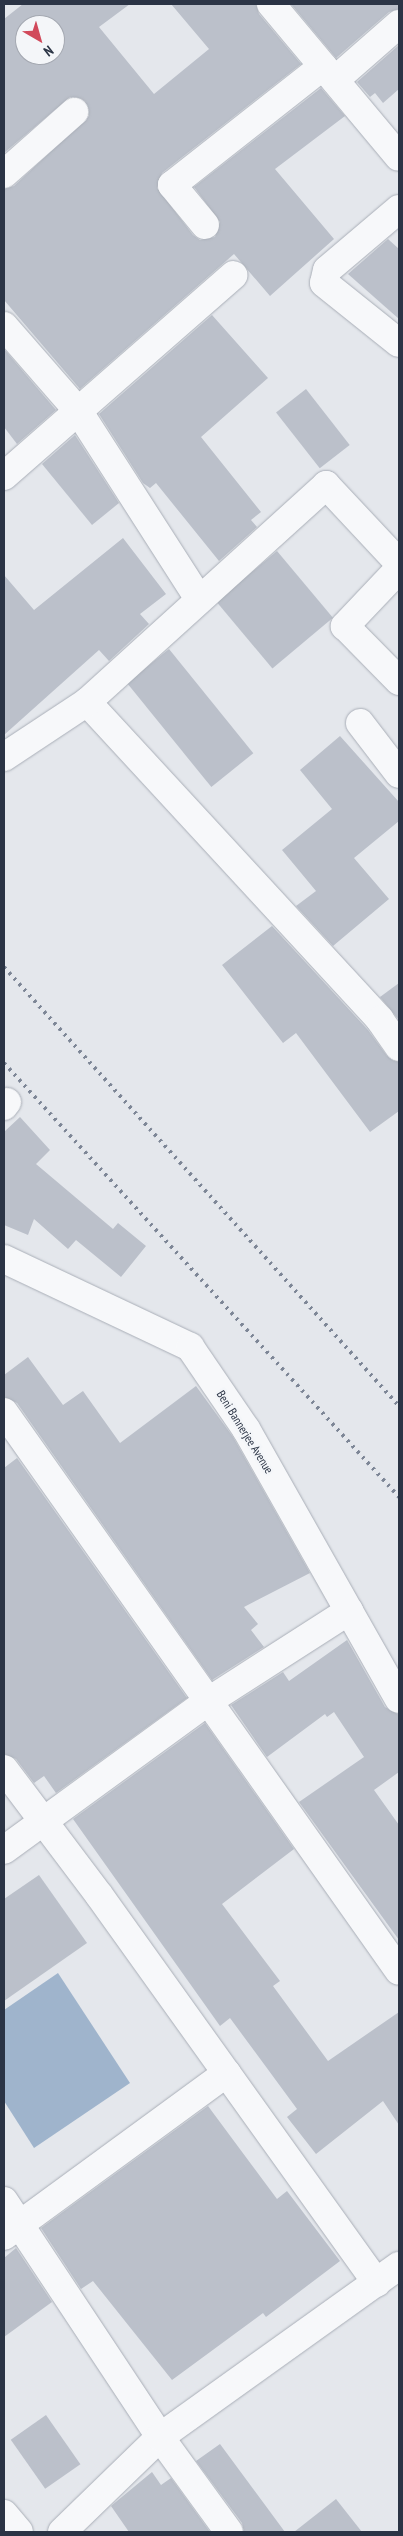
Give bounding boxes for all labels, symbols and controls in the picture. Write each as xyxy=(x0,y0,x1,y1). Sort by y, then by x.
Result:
north arrow xyxy=(15,15,65,65)
text: N xyxy=(40,42,57,60)
street label: Beni Bannerjee Avenue xyxy=(214,1388,276,1476)

